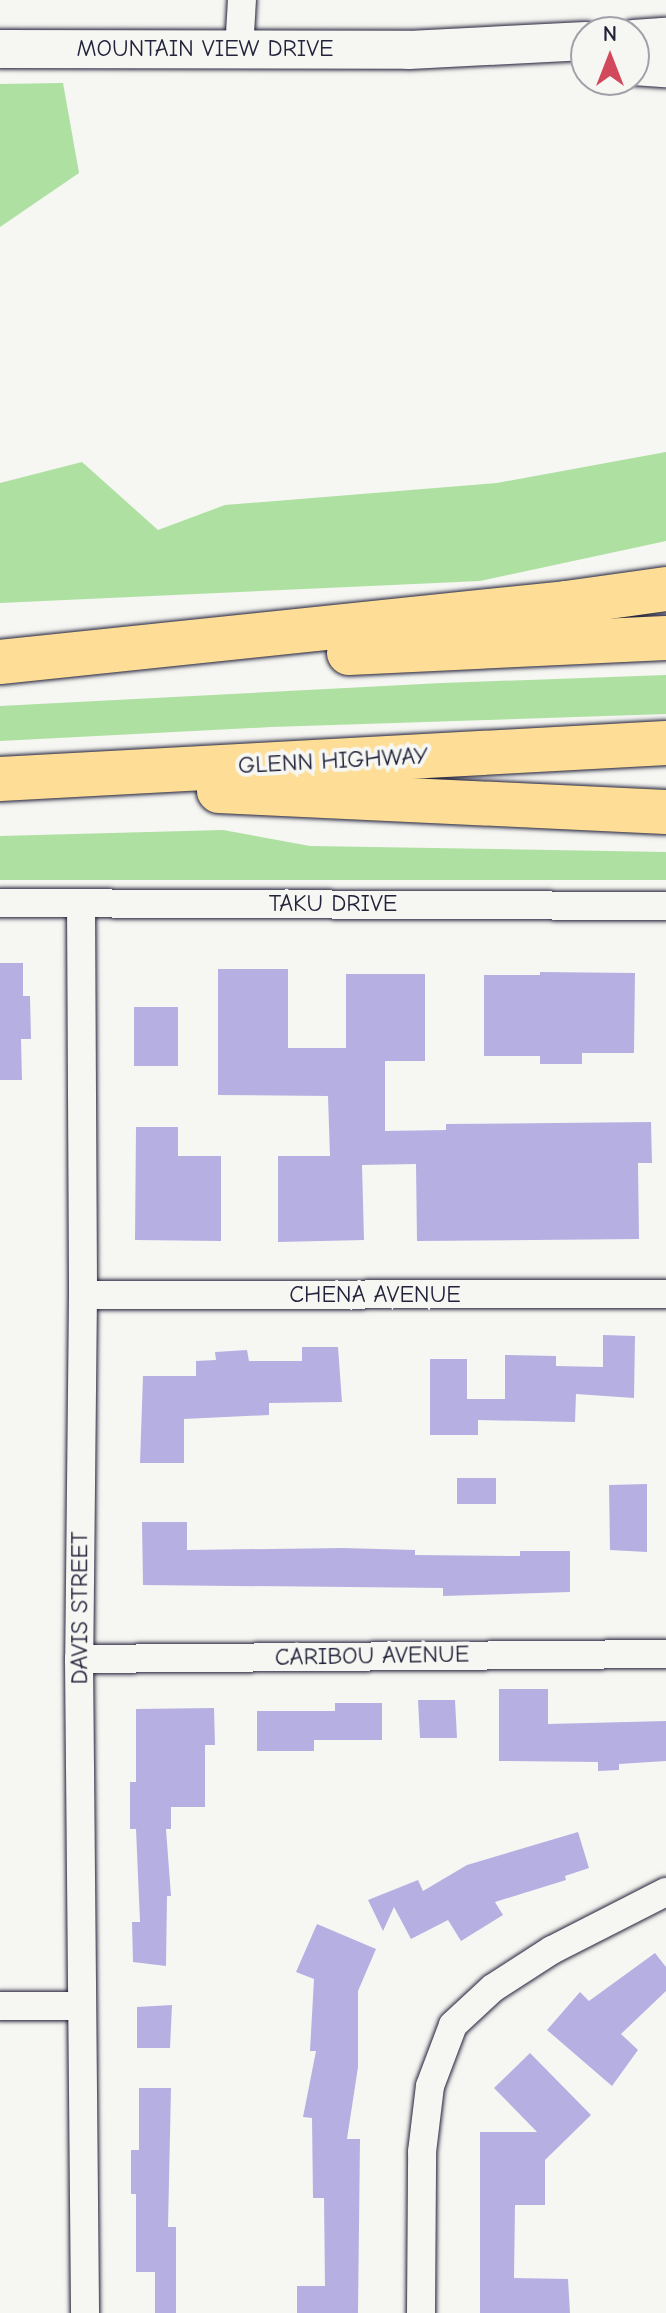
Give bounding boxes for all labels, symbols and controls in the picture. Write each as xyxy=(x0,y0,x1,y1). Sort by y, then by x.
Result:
north arrow xyxy=(570,16,650,96)
text: N xyxy=(603,21,617,47)
street label: MOUNTAIN VIEW DRIVE xyxy=(76,35,334,63)
street label: GLENN HIGHWAY xyxy=(237,742,429,780)
street label: TAKU DRIVE xyxy=(269,890,397,918)
street label: CHENA AVENUE xyxy=(289,1281,461,1309)
street label: DAVIS STREET xyxy=(66,1531,94,1685)
street label: CARIBOU AVENUE xyxy=(275,1640,469,1672)

